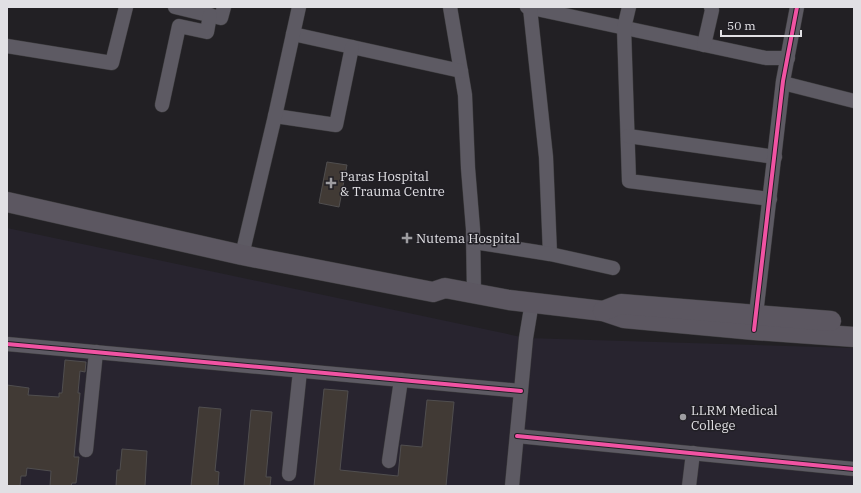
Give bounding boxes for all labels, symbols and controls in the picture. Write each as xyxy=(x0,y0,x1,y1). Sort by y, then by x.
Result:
scale bar xyxy=(721,12,801,38)
text: 50 m xyxy=(727,18,756,33)
place label: Paras Hospital & Trauma Centre xyxy=(340,168,445,200)
marker: Paras Hospital & Trauma Centre xyxy=(325,177,337,189)
place label: Nutema Hospital xyxy=(416,230,520,247)
marker: Nutema Hospital xyxy=(401,232,413,244)
place label: LLRM Medical College xyxy=(691,402,778,434)
marker: LLRM Medical College xyxy=(678,412,688,422)

